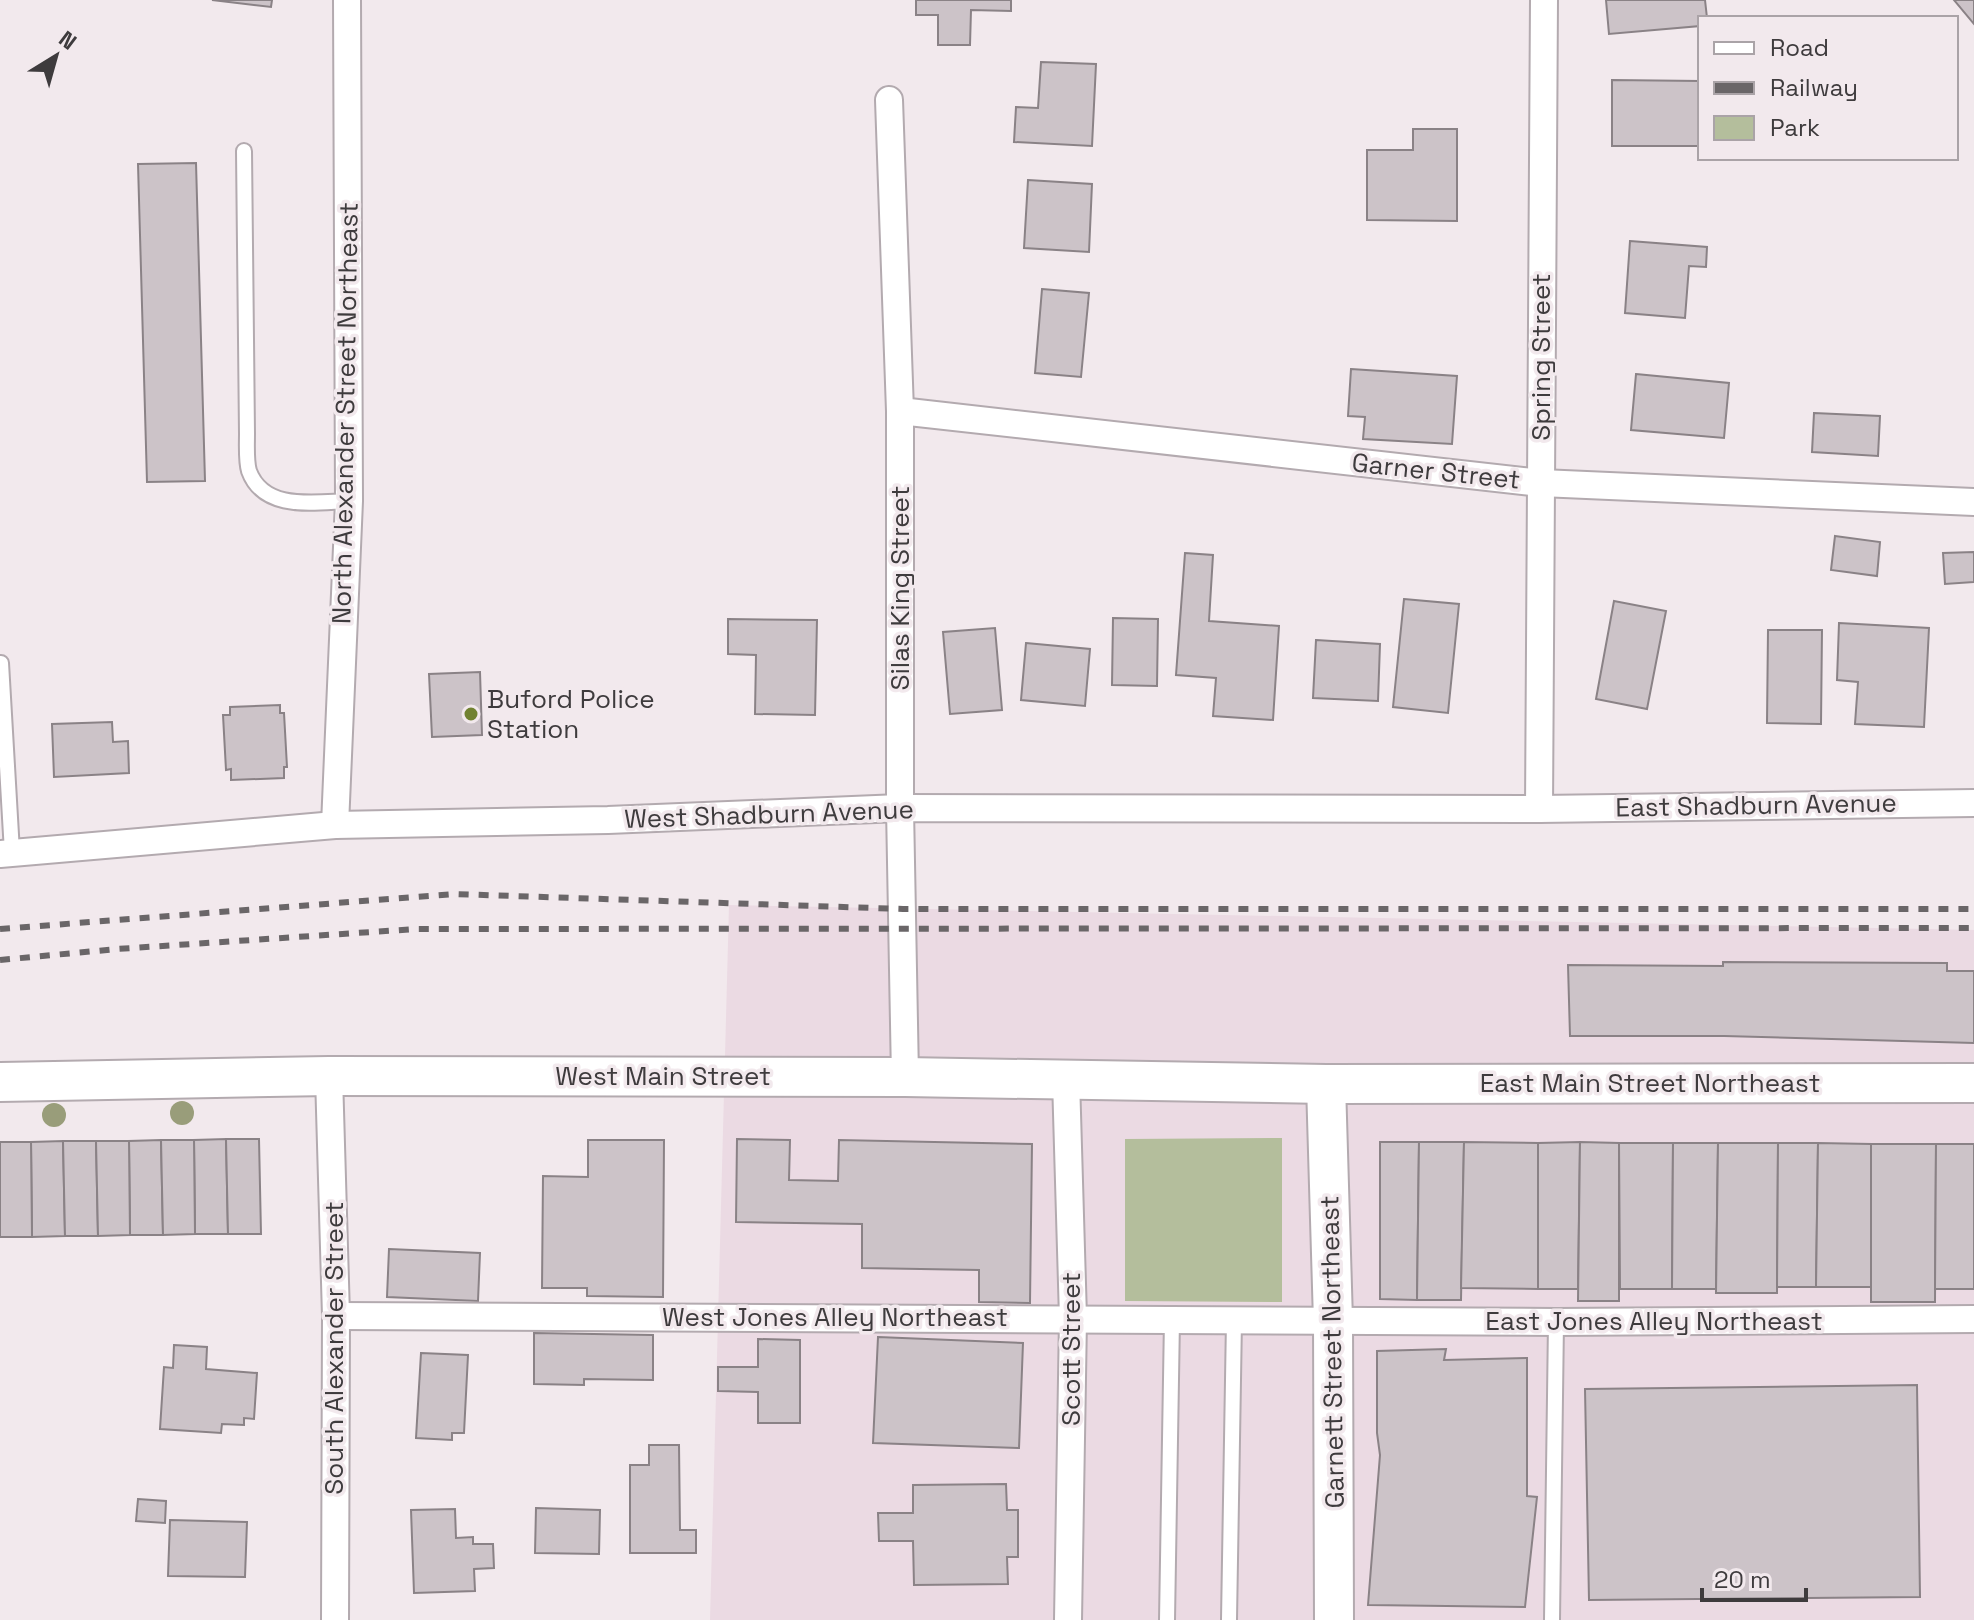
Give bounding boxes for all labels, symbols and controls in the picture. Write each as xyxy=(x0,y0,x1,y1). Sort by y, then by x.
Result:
north arrow xyxy=(16,16,96,96)
legend xyxy=(1698,16,1958,160)
text: N xyxy=(54,24,82,56)
text: Road xyxy=(1770,32,1829,63)
text: Railway xyxy=(1770,72,1858,103)
text: Park xyxy=(1770,112,1820,143)
street label: North Alexander Street Northeast xyxy=(324,202,366,624)
street label: Spring Street xyxy=(1524,273,1558,441)
street label: Garner Street xyxy=(1350,445,1522,497)
street label: Silas King Street xyxy=(883,486,917,690)
place label: Buford Police Station xyxy=(487,682,655,746)
marker: Buford Police Station xyxy=(462,705,480,723)
street label: East Shadburn Avenue xyxy=(1615,786,1897,824)
street label: West Shadburn Avenue xyxy=(624,792,914,836)
street label: West Main Street xyxy=(555,1059,771,1093)
street label: East Main Street Northeast xyxy=(1480,1066,1820,1100)
street label: Garnett Street Northeast xyxy=(1312,1195,1352,1509)
street label: South Alexander Street xyxy=(317,1201,351,1495)
street label: Scott Street xyxy=(1054,1272,1088,1426)
street label: West Jones Alley Northeast xyxy=(662,1300,1008,1334)
street label: East Jones Alley Northeast xyxy=(1485,1304,1823,1338)
scale bar xyxy=(1702,1552,1806,1602)
text: 20 m xyxy=(1714,1564,1771,1595)

